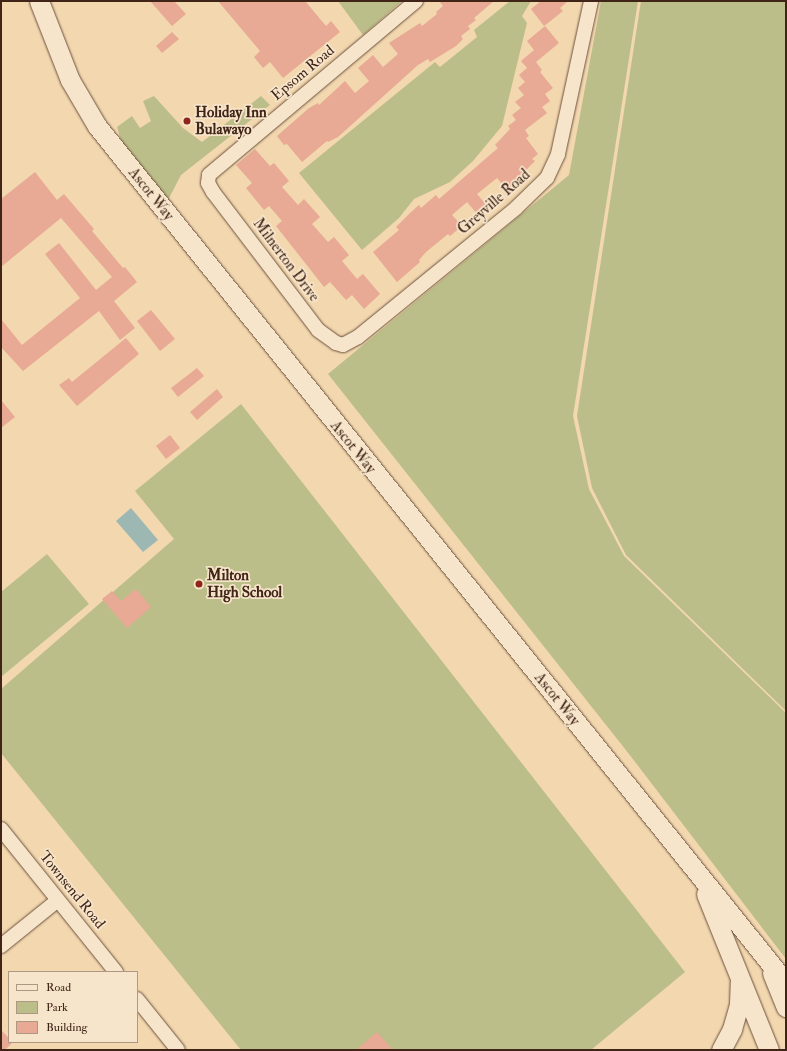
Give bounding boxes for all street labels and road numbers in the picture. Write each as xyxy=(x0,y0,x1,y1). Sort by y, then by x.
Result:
street label: Epsom Road xyxy=(268,41,338,105)
street label: Ascot Way xyxy=(124,164,178,224)
street label: Greyville Road xyxy=(454,166,534,238)
street label: Milnerton Drive xyxy=(249,215,323,305)
street label: Ascot Way xyxy=(326,417,380,477)
street label: Ascot Way xyxy=(530,669,584,729)
street label: Townsend Road xyxy=(35,848,109,932)

